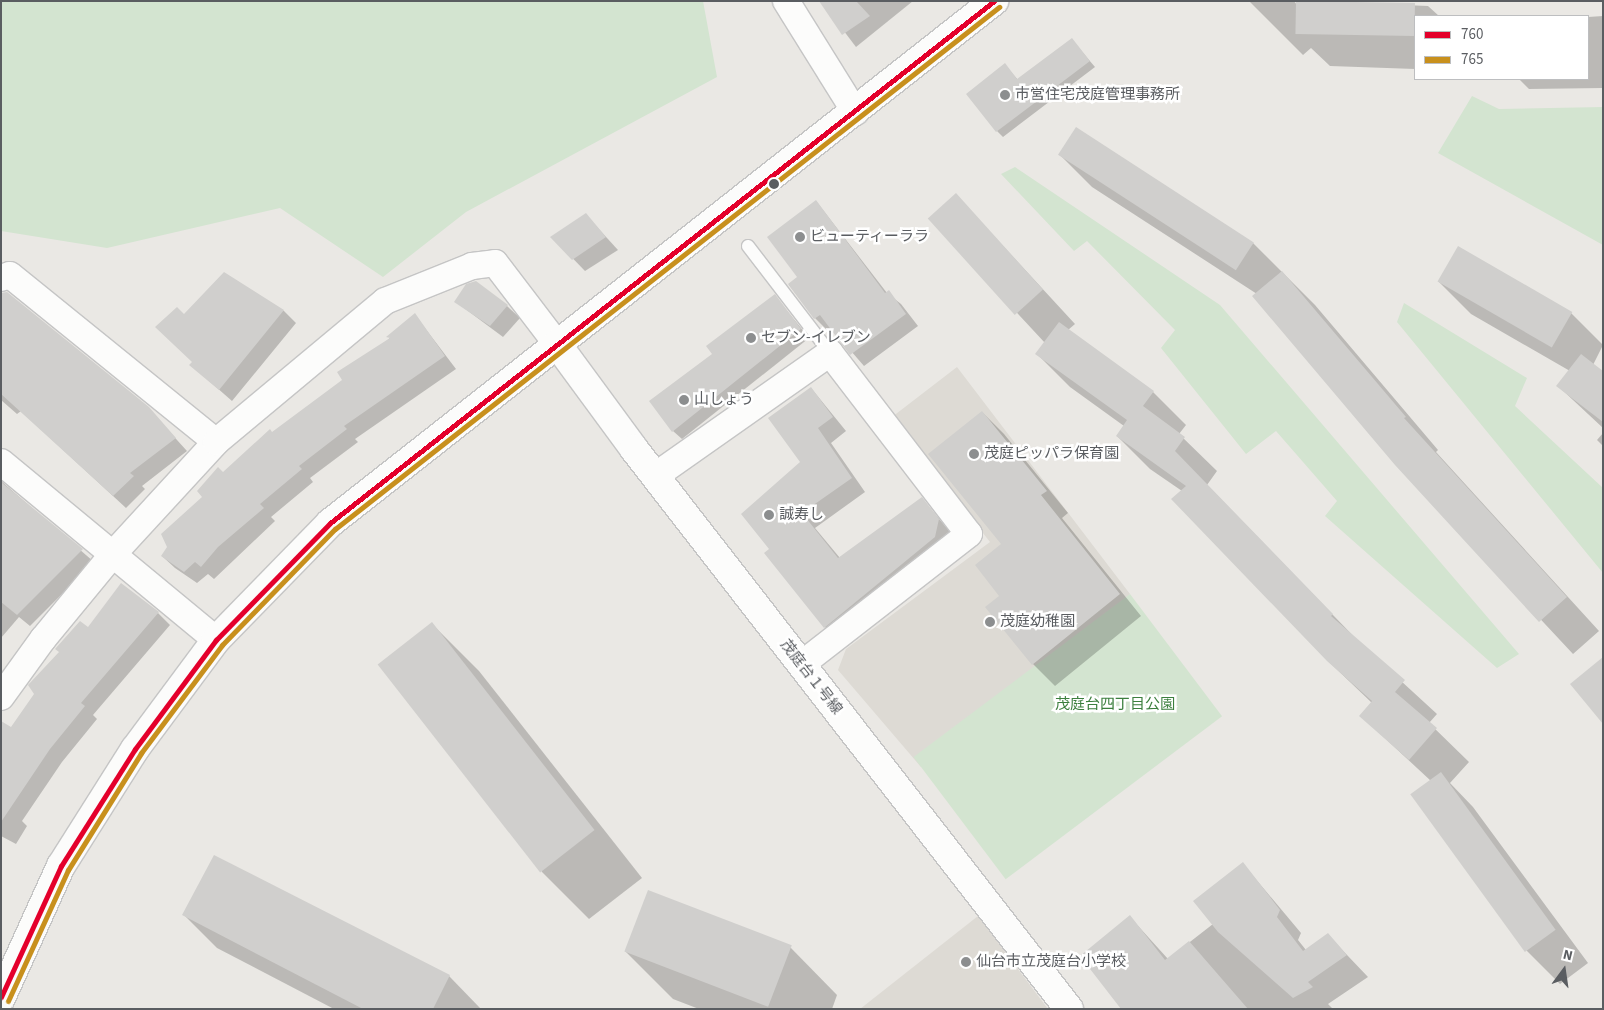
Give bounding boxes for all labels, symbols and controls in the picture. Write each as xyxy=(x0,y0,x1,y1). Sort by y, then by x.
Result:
legend xyxy=(1414,15,1589,80)
text: 760 xyxy=(1461,24,1483,45)
text: 765 xyxy=(1461,49,1483,70)
place label: 市営住宅茂庭管理事務所 xyxy=(1015,86,1180,104)
marker: 市営住宅茂庭管理事務所 xyxy=(999,89,1011,101)
unlabelled marker xyxy=(769,179,779,189)
place label: ビューティーララ xyxy=(810,228,930,246)
marker: ビューティーララ xyxy=(794,231,806,243)
place label: セブン-イレブン xyxy=(761,329,871,347)
marker: セブン-イレブン xyxy=(745,332,757,344)
place label: 山しょう xyxy=(694,391,754,409)
marker: 山しょう xyxy=(678,394,690,406)
place label: 茂庭ピッパラ保育園 xyxy=(984,445,1119,463)
marker: 茂庭ピッパラ保育園 xyxy=(968,448,980,460)
place label: 誠寿し xyxy=(779,506,824,524)
marker: 誠寿し xyxy=(763,509,775,521)
place label: 茂庭幼稚園 xyxy=(1000,613,1075,631)
marker: 茂庭幼稚園 xyxy=(984,616,996,628)
street label: 茂庭台１号線 xyxy=(776,636,846,718)
park label: 茂庭台四丁目公園 xyxy=(1055,696,1175,714)
north arrow xyxy=(1539,945,1589,995)
text: N xyxy=(1561,945,1575,966)
place label: 仙台市立茂庭台小学校 xyxy=(976,953,1126,971)
marker: 仙台市立茂庭台小学校 xyxy=(960,956,972,968)

